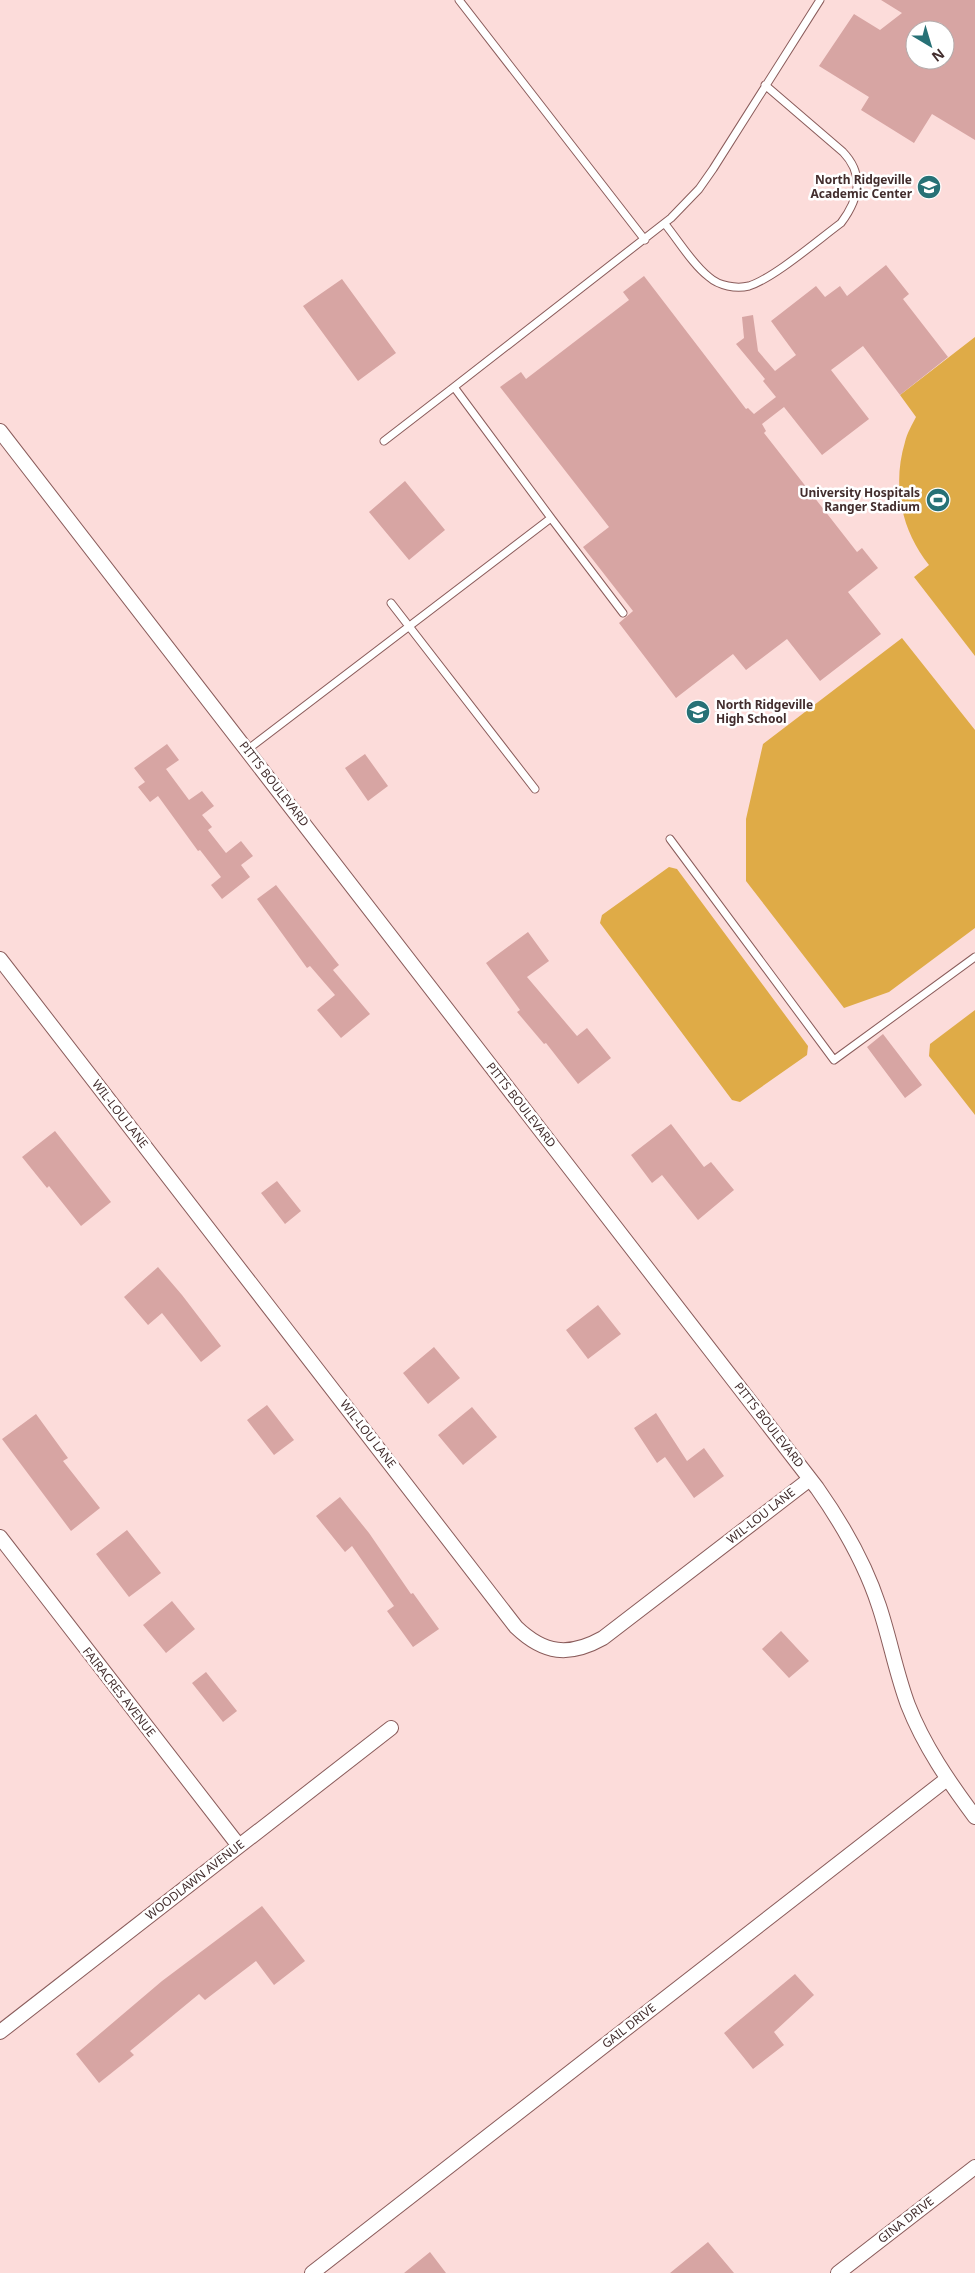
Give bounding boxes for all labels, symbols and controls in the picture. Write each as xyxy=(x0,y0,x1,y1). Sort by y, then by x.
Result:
north arrow xyxy=(905,20,955,70)
text: N xyxy=(928,45,949,67)
place label: North Ridgeville Academic Center xyxy=(811,171,913,202)
school or university icon: North Ridgeville Academic Center xyxy=(916,174,942,200)
place label: University Hospitals Ranger Stadium xyxy=(799,484,920,515)
sports icon: University Hospitals Ranger Stadium xyxy=(925,487,951,513)
place label: North Ridgeville High School xyxy=(716,696,813,727)
school or university icon: North Ridgeville High School xyxy=(685,699,711,725)
street label: PITTS BOULEVARD xyxy=(236,737,313,830)
street label: PITTS BOULEVARD xyxy=(483,1058,560,1151)
street label: WIL-LOU LANE xyxy=(88,1076,152,1151)
street label: PITTS BOULEVARD xyxy=(731,1378,808,1471)
street label: WIL-LOU LANE xyxy=(336,1396,400,1471)
street label: WIL-LOU LANE xyxy=(723,1484,798,1548)
street label: FAIRACRES AVENUE xyxy=(79,1643,160,1740)
street label: WOODLAWN AVENUE xyxy=(142,1836,248,1924)
street label: GAIL DRIVE xyxy=(598,1999,659,2052)
street label: GINA DRIVE xyxy=(874,2192,937,2247)

